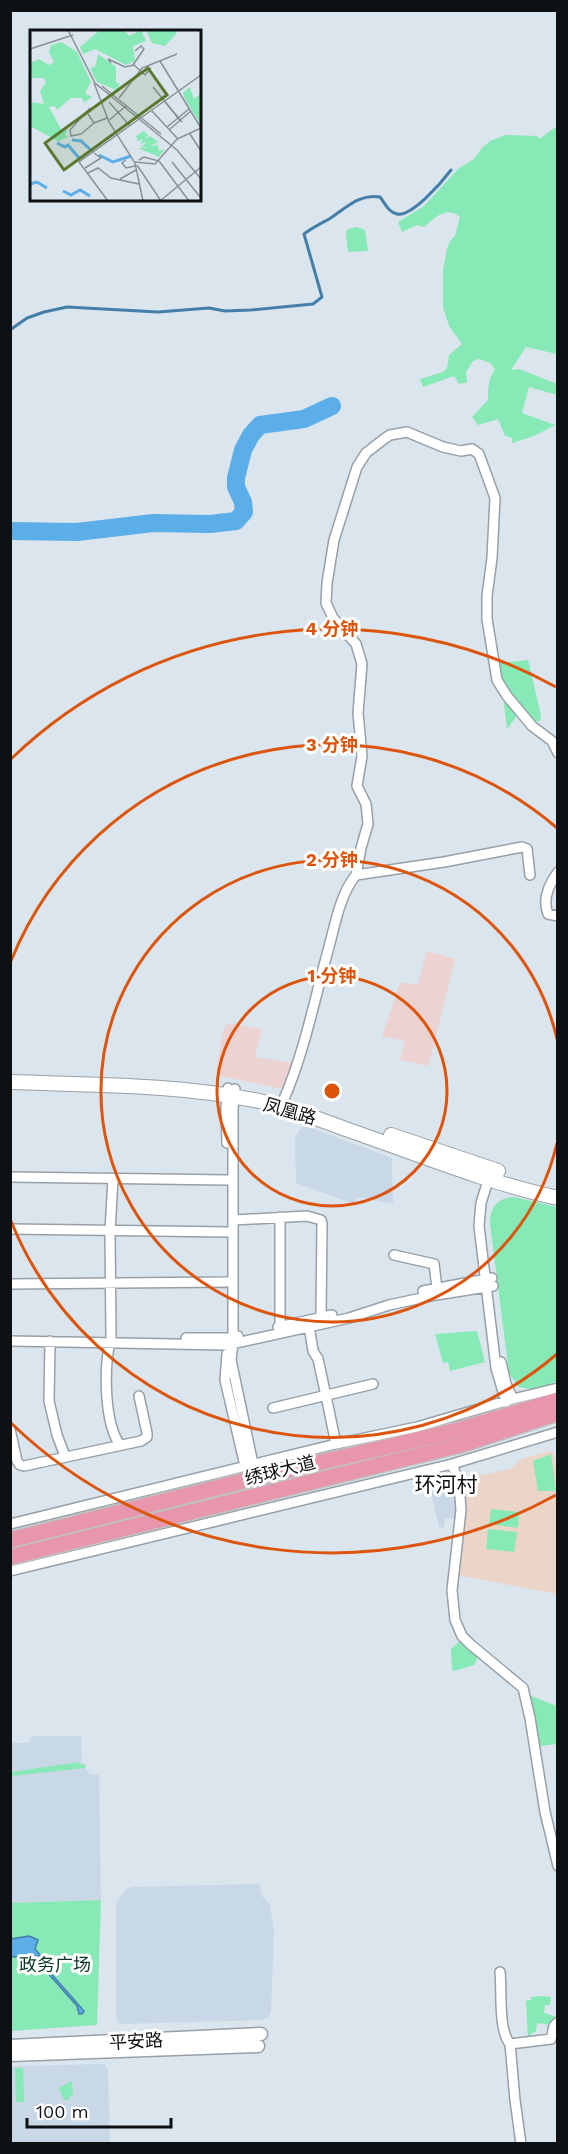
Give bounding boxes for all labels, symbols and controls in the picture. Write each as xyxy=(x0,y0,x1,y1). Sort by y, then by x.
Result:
inset map xyxy=(30,30,201,201)
text: 4 分钟 xyxy=(306,618,358,639)
text: 3 分钟 xyxy=(306,734,358,755)
text: 2 分钟 xyxy=(306,849,358,870)
text: 1 分钟 xyxy=(308,965,356,986)
centre of rings xyxy=(322,1081,342,1101)
street label: 凤凰路 xyxy=(261,1093,319,1129)
street label: 绣球大道 xyxy=(243,1451,317,1489)
district label: 环河村 xyxy=(415,1472,478,1497)
park label: 政务广场 xyxy=(19,1954,91,1975)
street label: 平安路 xyxy=(108,2029,164,2053)
scale bar xyxy=(27,2091,171,2129)
text: 100 m xyxy=(36,2101,89,2122)

